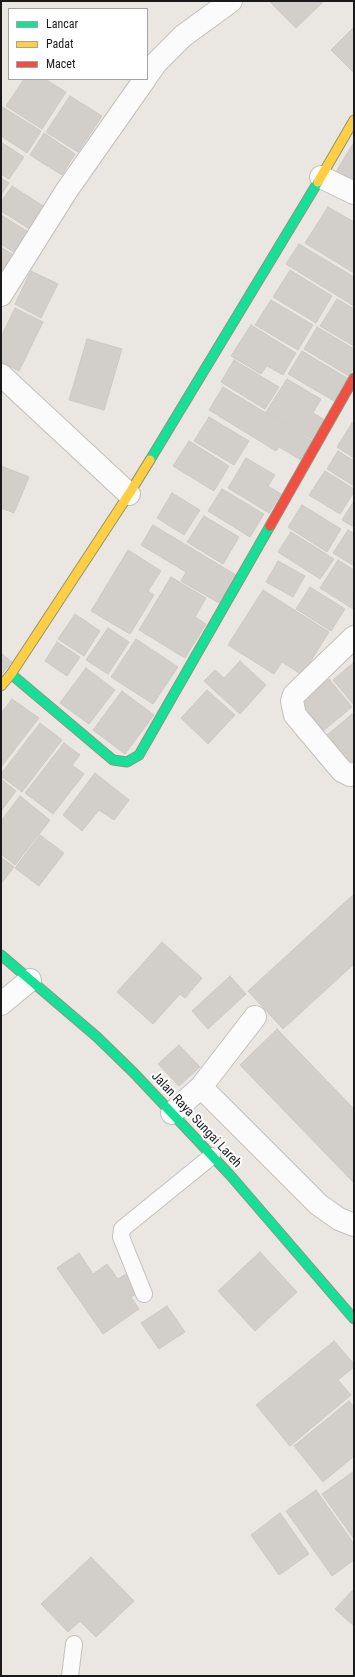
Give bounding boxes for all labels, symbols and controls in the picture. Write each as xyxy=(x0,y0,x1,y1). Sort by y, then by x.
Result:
legend xyxy=(8,8,148,80)
text: Lancar xyxy=(46,17,78,31)
text: Padat xyxy=(46,37,74,51)
text: Macet xyxy=(46,57,76,71)
street label: Jalan Raya Sungai Lareh xyxy=(148,1069,244,1171)

